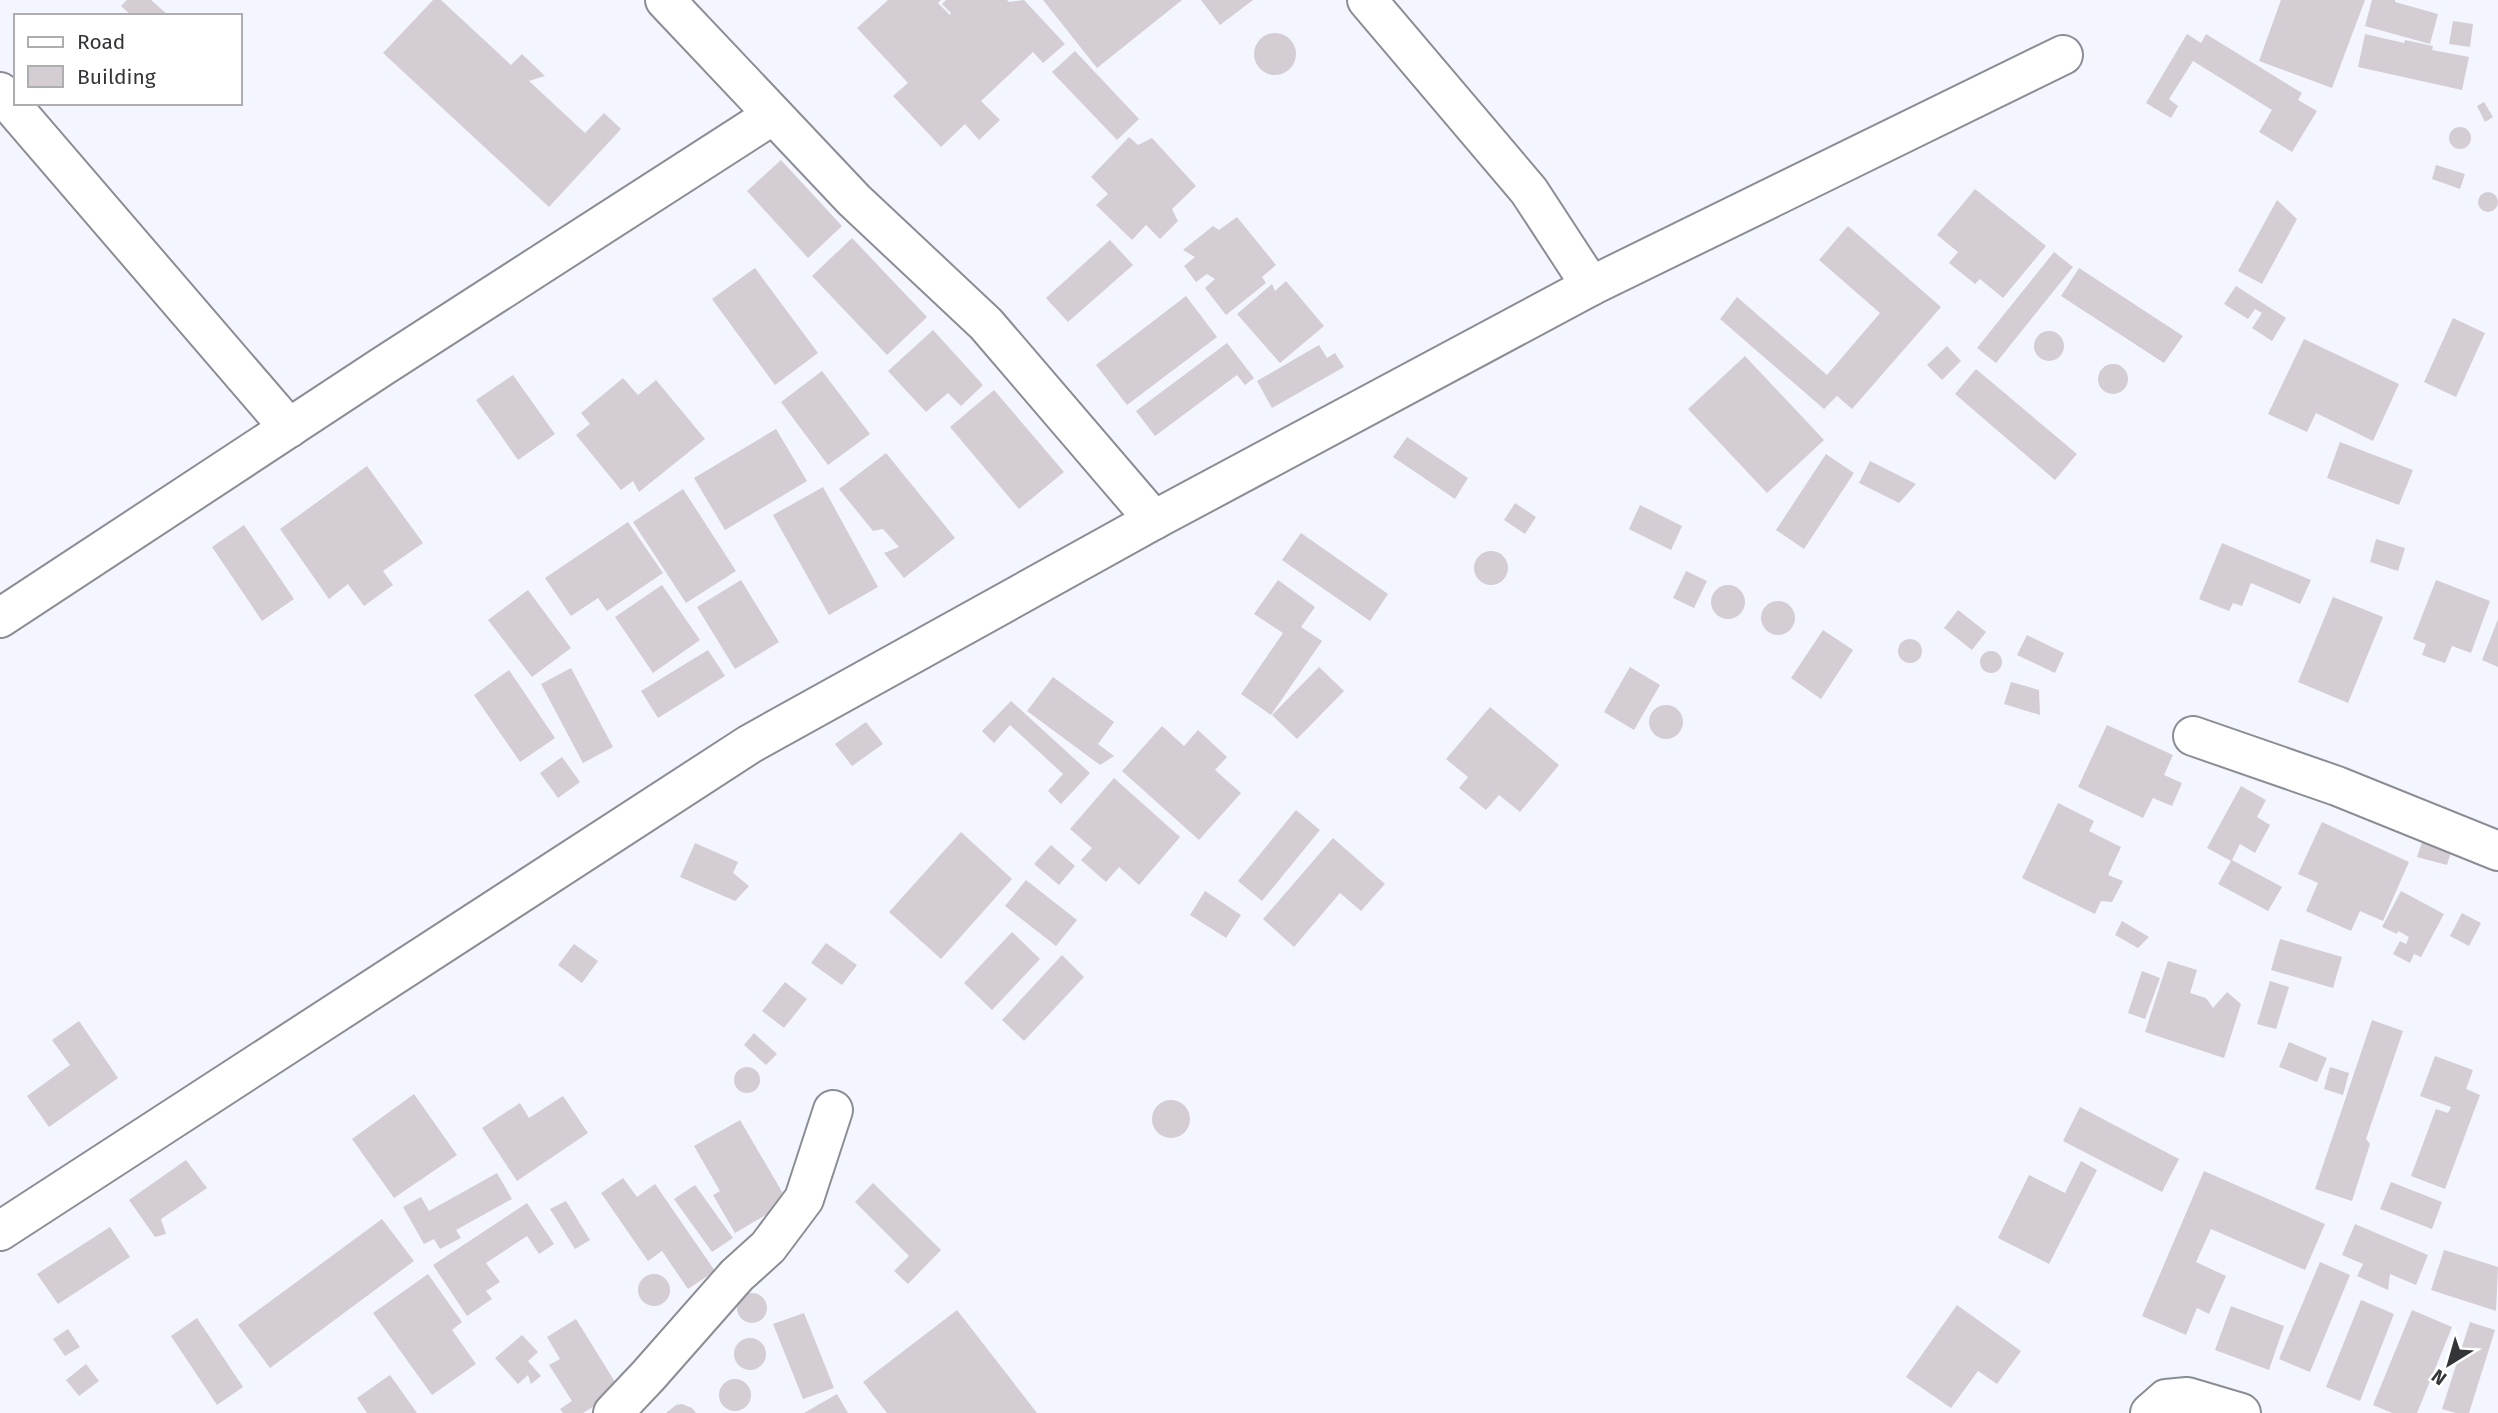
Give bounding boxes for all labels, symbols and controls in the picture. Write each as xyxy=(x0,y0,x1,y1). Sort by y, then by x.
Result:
legend xyxy=(14,14,242,105)
text: Road xyxy=(77,29,125,55)
text: Building xyxy=(77,64,156,90)
north arrow xyxy=(2414,1329,2484,1399)
text: N xyxy=(2427,1364,2451,1390)

